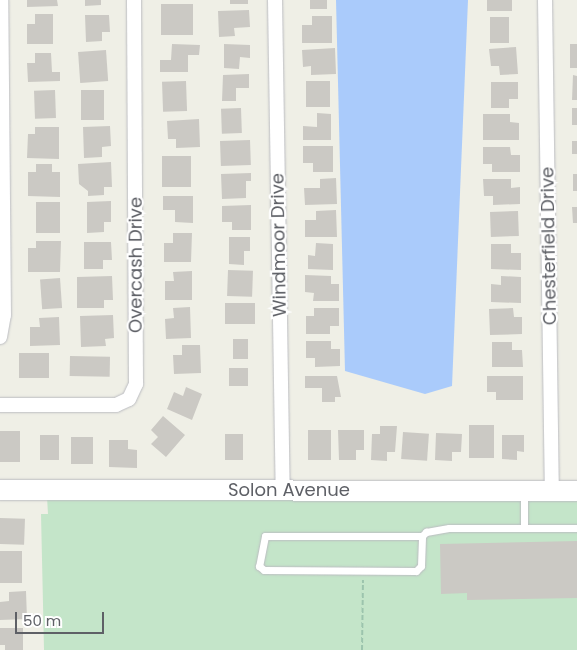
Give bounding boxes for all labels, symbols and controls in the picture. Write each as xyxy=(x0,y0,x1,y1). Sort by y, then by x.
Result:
street label: Chesterfield Drive xyxy=(537,167,561,325)
street label: Windmoor Drive xyxy=(267,173,291,317)
street label: Overcash Drive xyxy=(125,197,147,333)
street label: Solon Avenue xyxy=(228,479,350,501)
scale bar xyxy=(18,602,106,634)
text: 50 m xyxy=(23,610,61,631)

